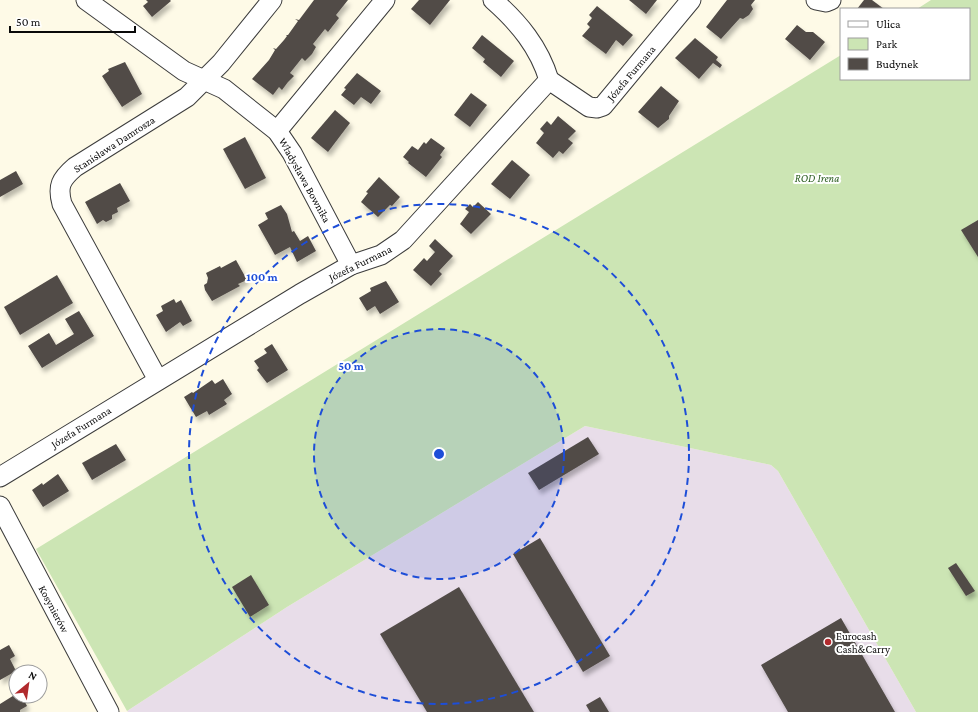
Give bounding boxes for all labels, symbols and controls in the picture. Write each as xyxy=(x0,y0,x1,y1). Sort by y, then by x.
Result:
scale bar xyxy=(10,8,135,34)
legend xyxy=(840,8,970,80)
text: 50 m xyxy=(16,15,41,29)
text: Ulica xyxy=(876,17,901,31)
text: Park xyxy=(876,37,898,51)
street label: Józefa Furmana xyxy=(604,43,658,105)
text: Budynek xyxy=(876,57,919,71)
street label: Stanisława Damrosza xyxy=(71,113,157,175)
street label: Władysława Bownika xyxy=(276,136,333,225)
park label: ROD Irena xyxy=(795,172,839,184)
street label: Józefa Furmana xyxy=(326,243,394,285)
text: 100 m xyxy=(246,270,279,284)
text: 50 m xyxy=(338,359,365,373)
street label: Józefa Furmana xyxy=(48,404,114,452)
centre of rings xyxy=(432,447,446,461)
street label: Kosynierów xyxy=(36,583,72,636)
place label: Eurocash Cash&Carry xyxy=(836,630,891,656)
marker: Eurocash Cash&Carry xyxy=(823,637,833,647)
north arrow xyxy=(8,664,48,704)
text: N xyxy=(27,668,39,683)

